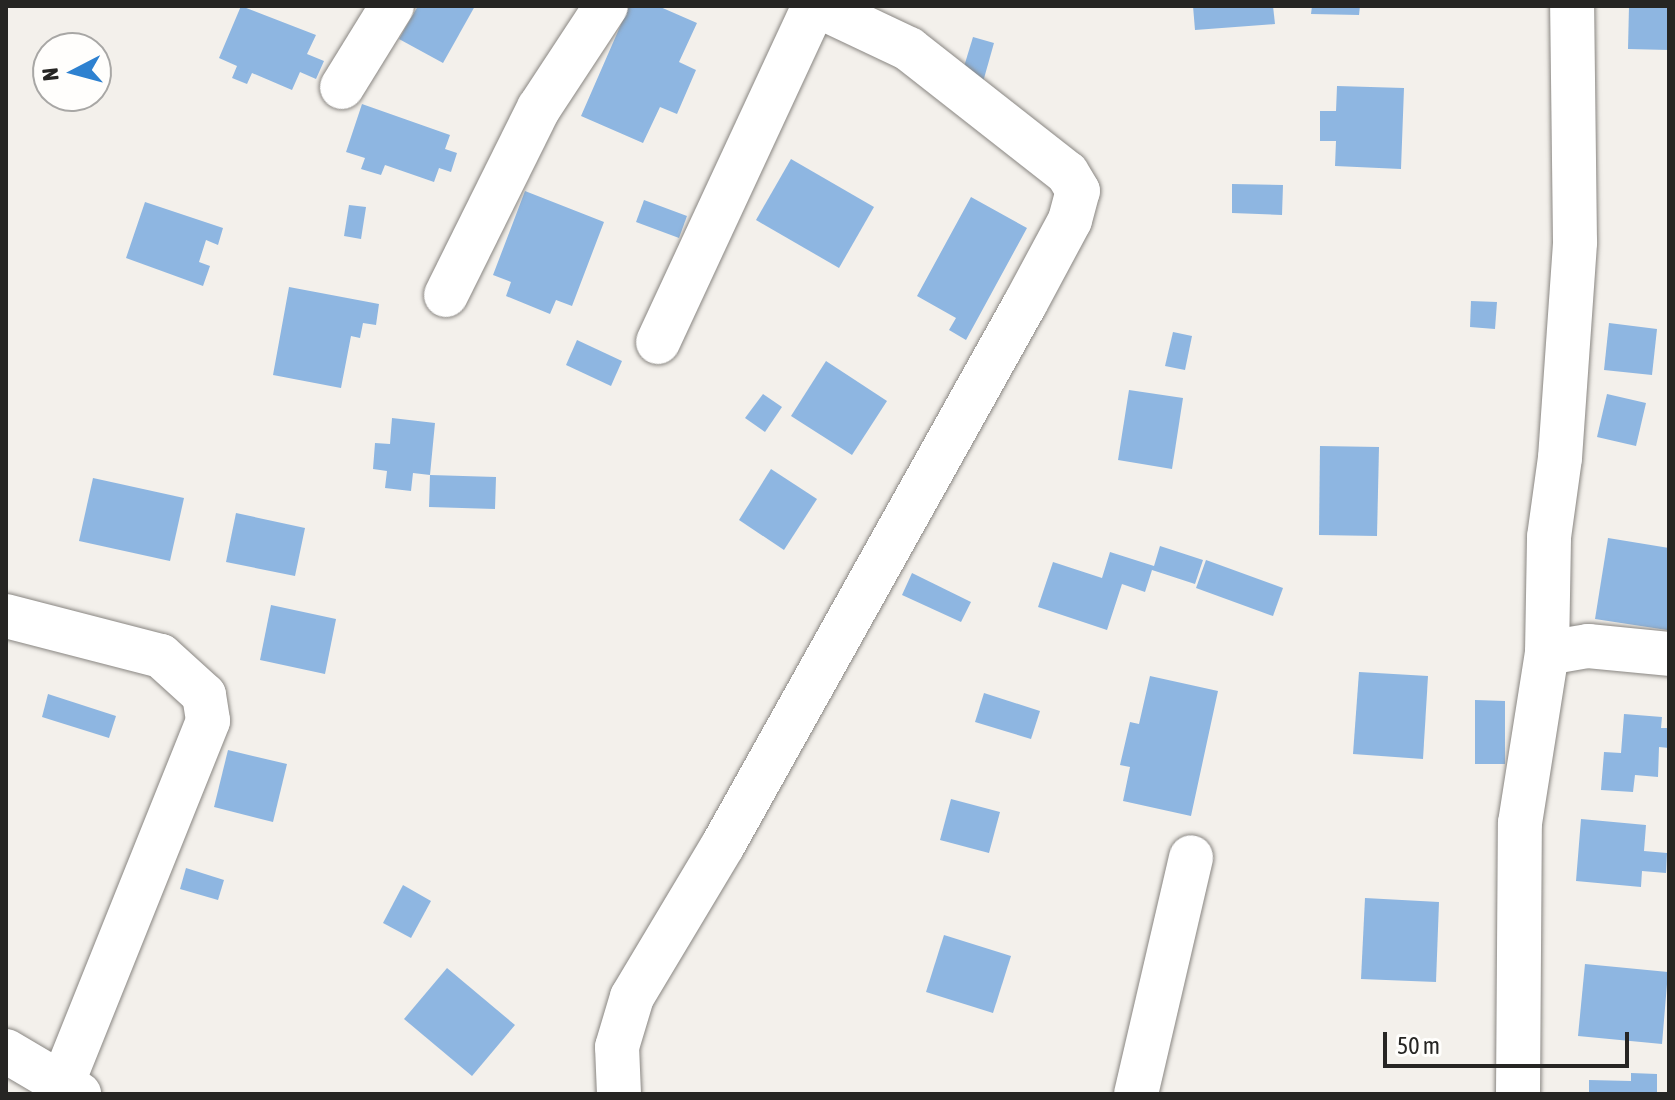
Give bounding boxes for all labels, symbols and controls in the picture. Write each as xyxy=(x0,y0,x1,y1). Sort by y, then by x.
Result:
north arrow xyxy=(32,32,112,112)
text: N xyxy=(37,66,64,82)
scale bar xyxy=(1387,1016,1633,1066)
text: 50 m xyxy=(1397,1032,1440,1059)

